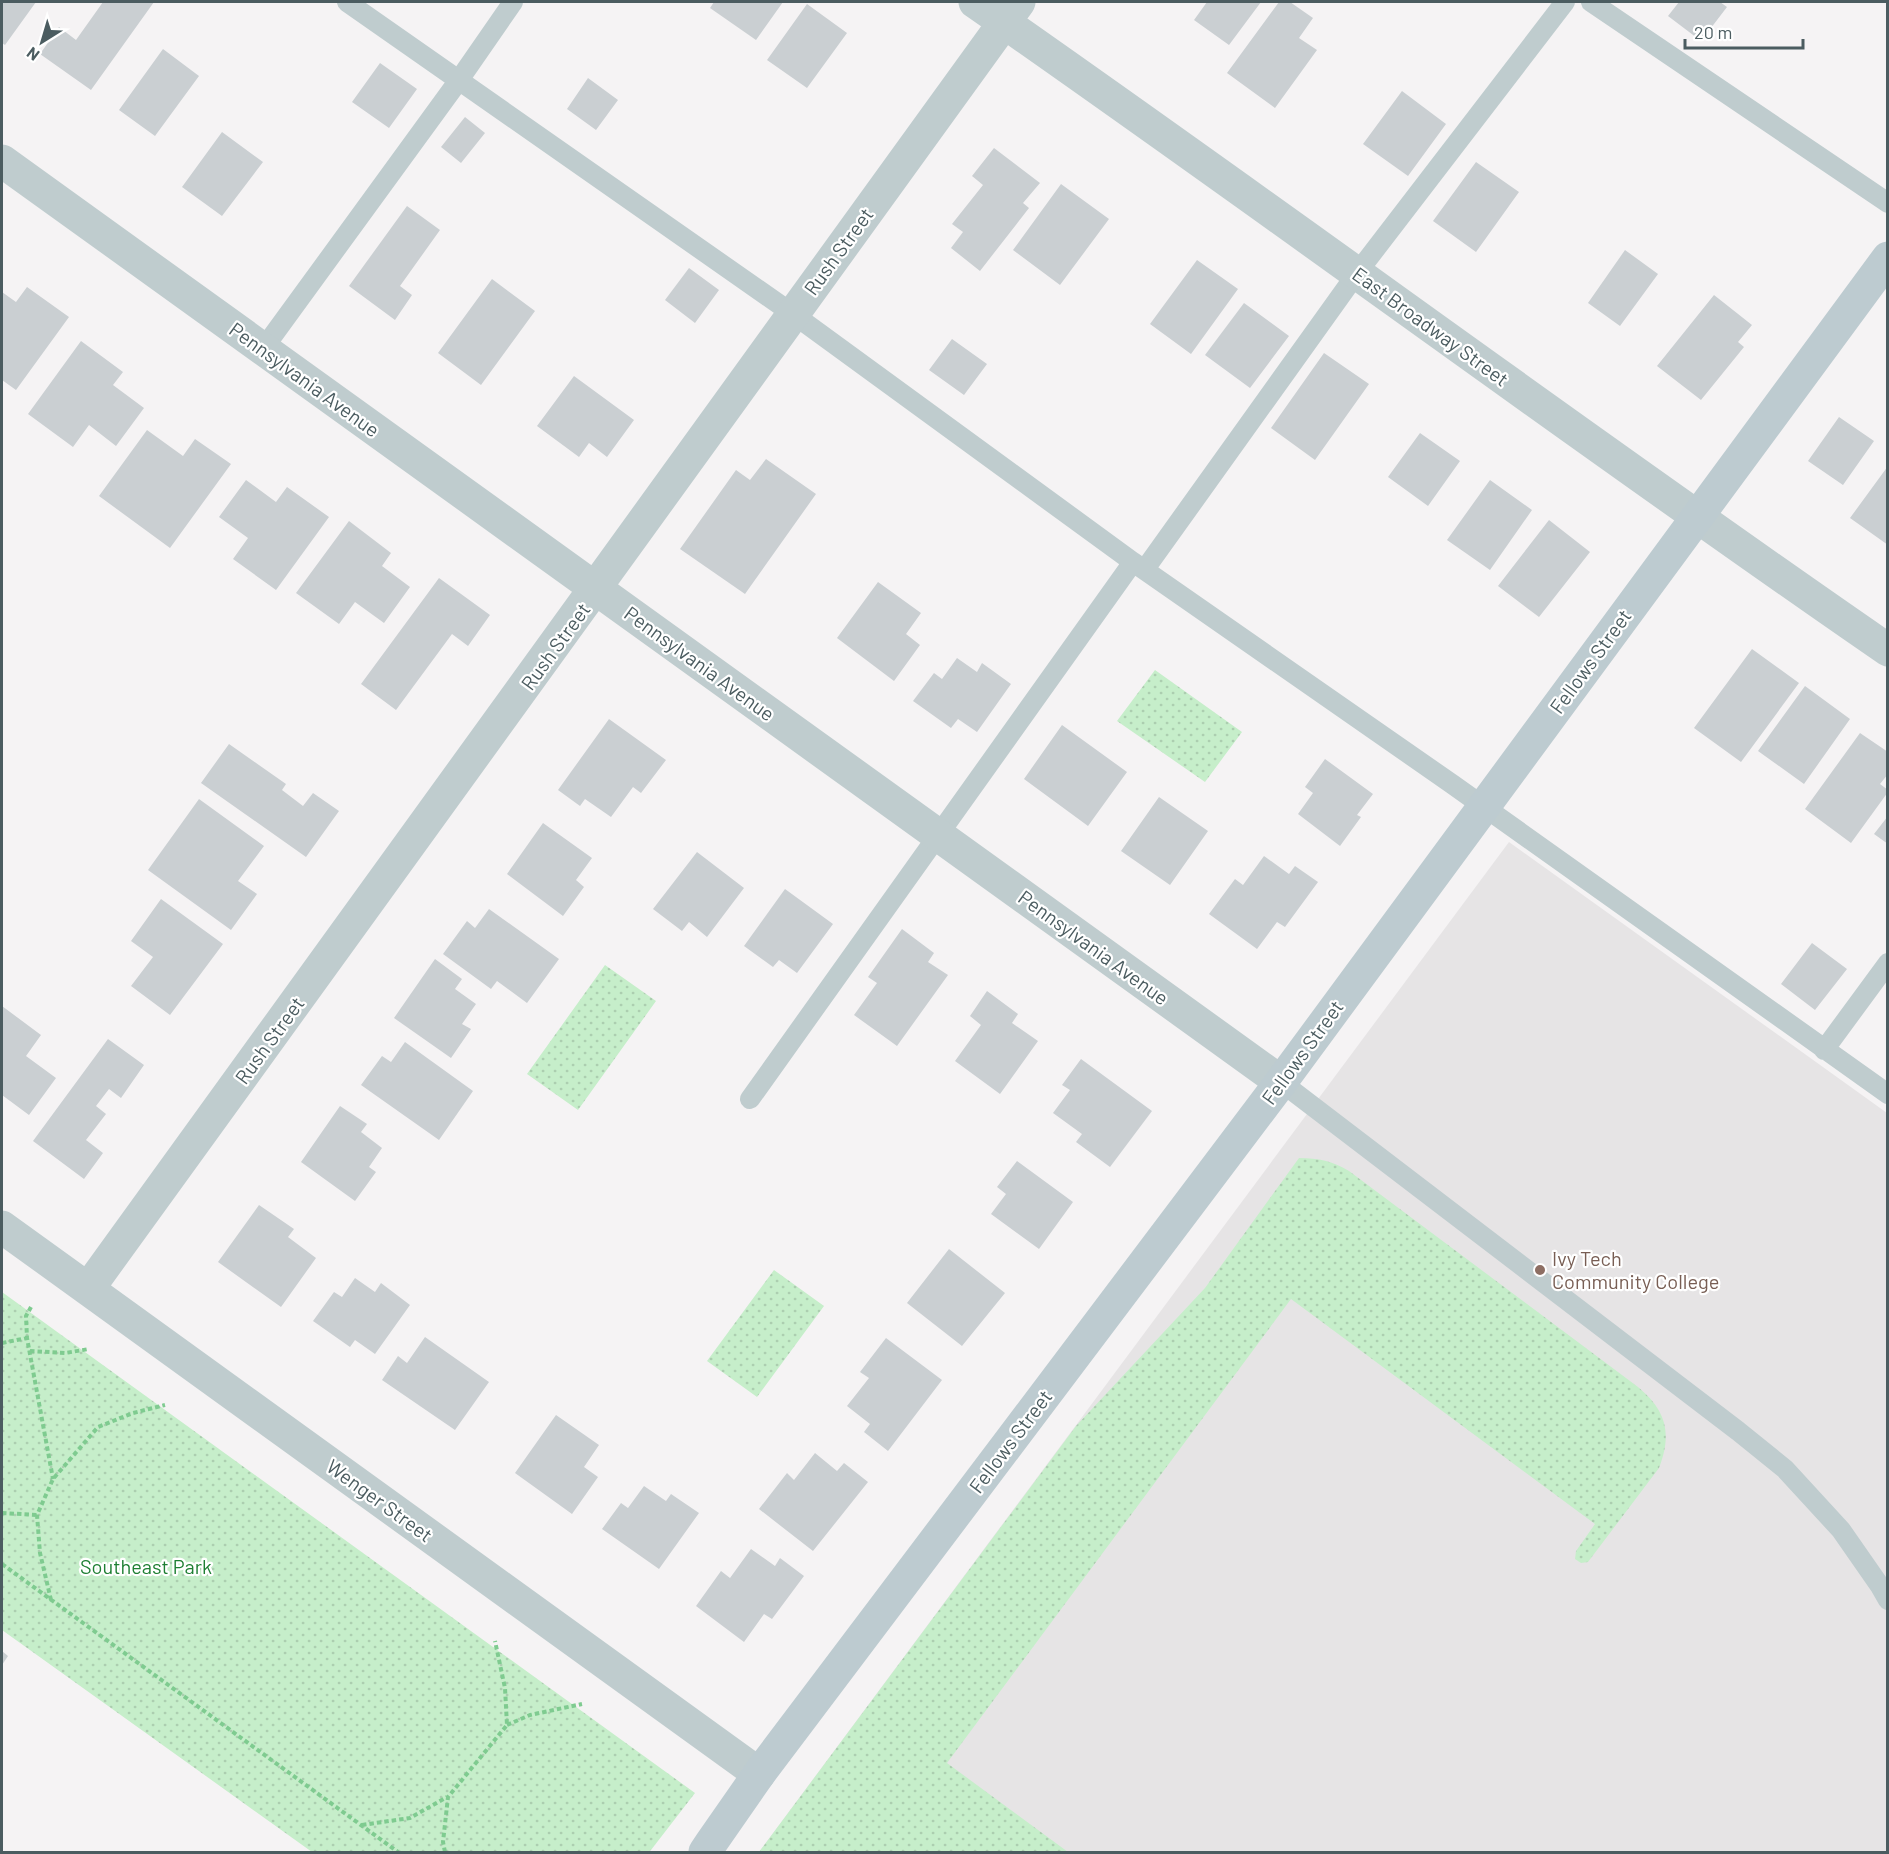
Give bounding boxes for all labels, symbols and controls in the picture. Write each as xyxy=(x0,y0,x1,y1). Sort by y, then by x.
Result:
north arrow xyxy=(12,12,72,72)
scale bar xyxy=(1685,12,1804,50)
text: 20 m xyxy=(1694,21,1732,43)
text: N xyxy=(23,44,43,65)
street label: Rush Street xyxy=(798,203,878,299)
street label: East Broadway Street xyxy=(1348,261,1514,391)
street label: Pennsylvania Avenue xyxy=(225,316,385,442)
street label: Rush Street xyxy=(515,598,595,694)
street label: Pennsylvania Avenue xyxy=(620,600,780,726)
street label: Fellows Street xyxy=(1544,604,1636,718)
street label: Pennsylvania Avenue xyxy=(1014,884,1174,1010)
street label: Rush Street xyxy=(229,992,309,1088)
street label: Fellows Street xyxy=(1256,995,1348,1109)
place label: Ivy Tech Community College xyxy=(1552,1246,1719,1293)
marker: Ivy Tech Community College xyxy=(1533,1263,1547,1277)
street label: Fellows Street xyxy=(963,1385,1057,1497)
street label: Wenger Street xyxy=(322,1453,438,1547)
park label: Southeast Park xyxy=(80,1554,212,1578)

